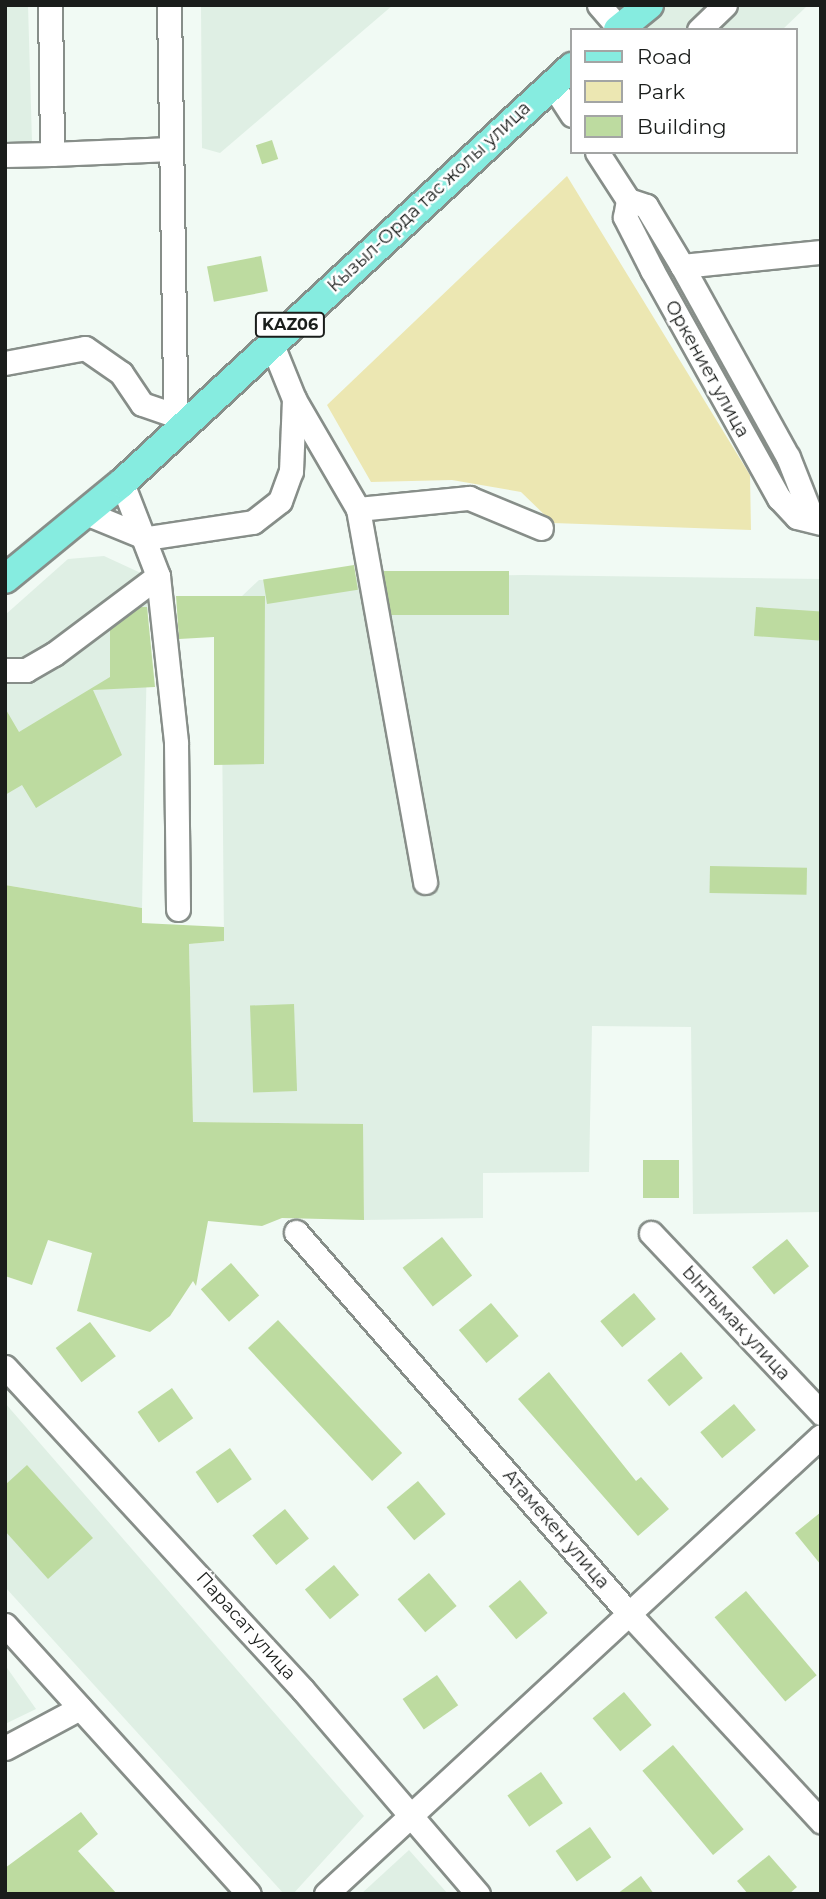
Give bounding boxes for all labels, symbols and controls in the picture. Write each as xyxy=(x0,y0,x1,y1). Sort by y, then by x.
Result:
legend xyxy=(570,28,798,154)
text: Road xyxy=(637,44,692,69)
text: Park xyxy=(637,79,685,104)
street label: Кызыл-Орда тас жолы улица xyxy=(323,97,535,297)
text: Building xyxy=(637,114,727,139)
street label: Оркениет улица xyxy=(660,297,754,441)
road number: KАZ06 xyxy=(253,312,327,338)
street label: Ынтымак улица xyxy=(677,1261,795,1385)
street label: Атамекен улица xyxy=(498,1465,614,1593)
street label: Парасат улица xyxy=(192,1567,300,1685)

